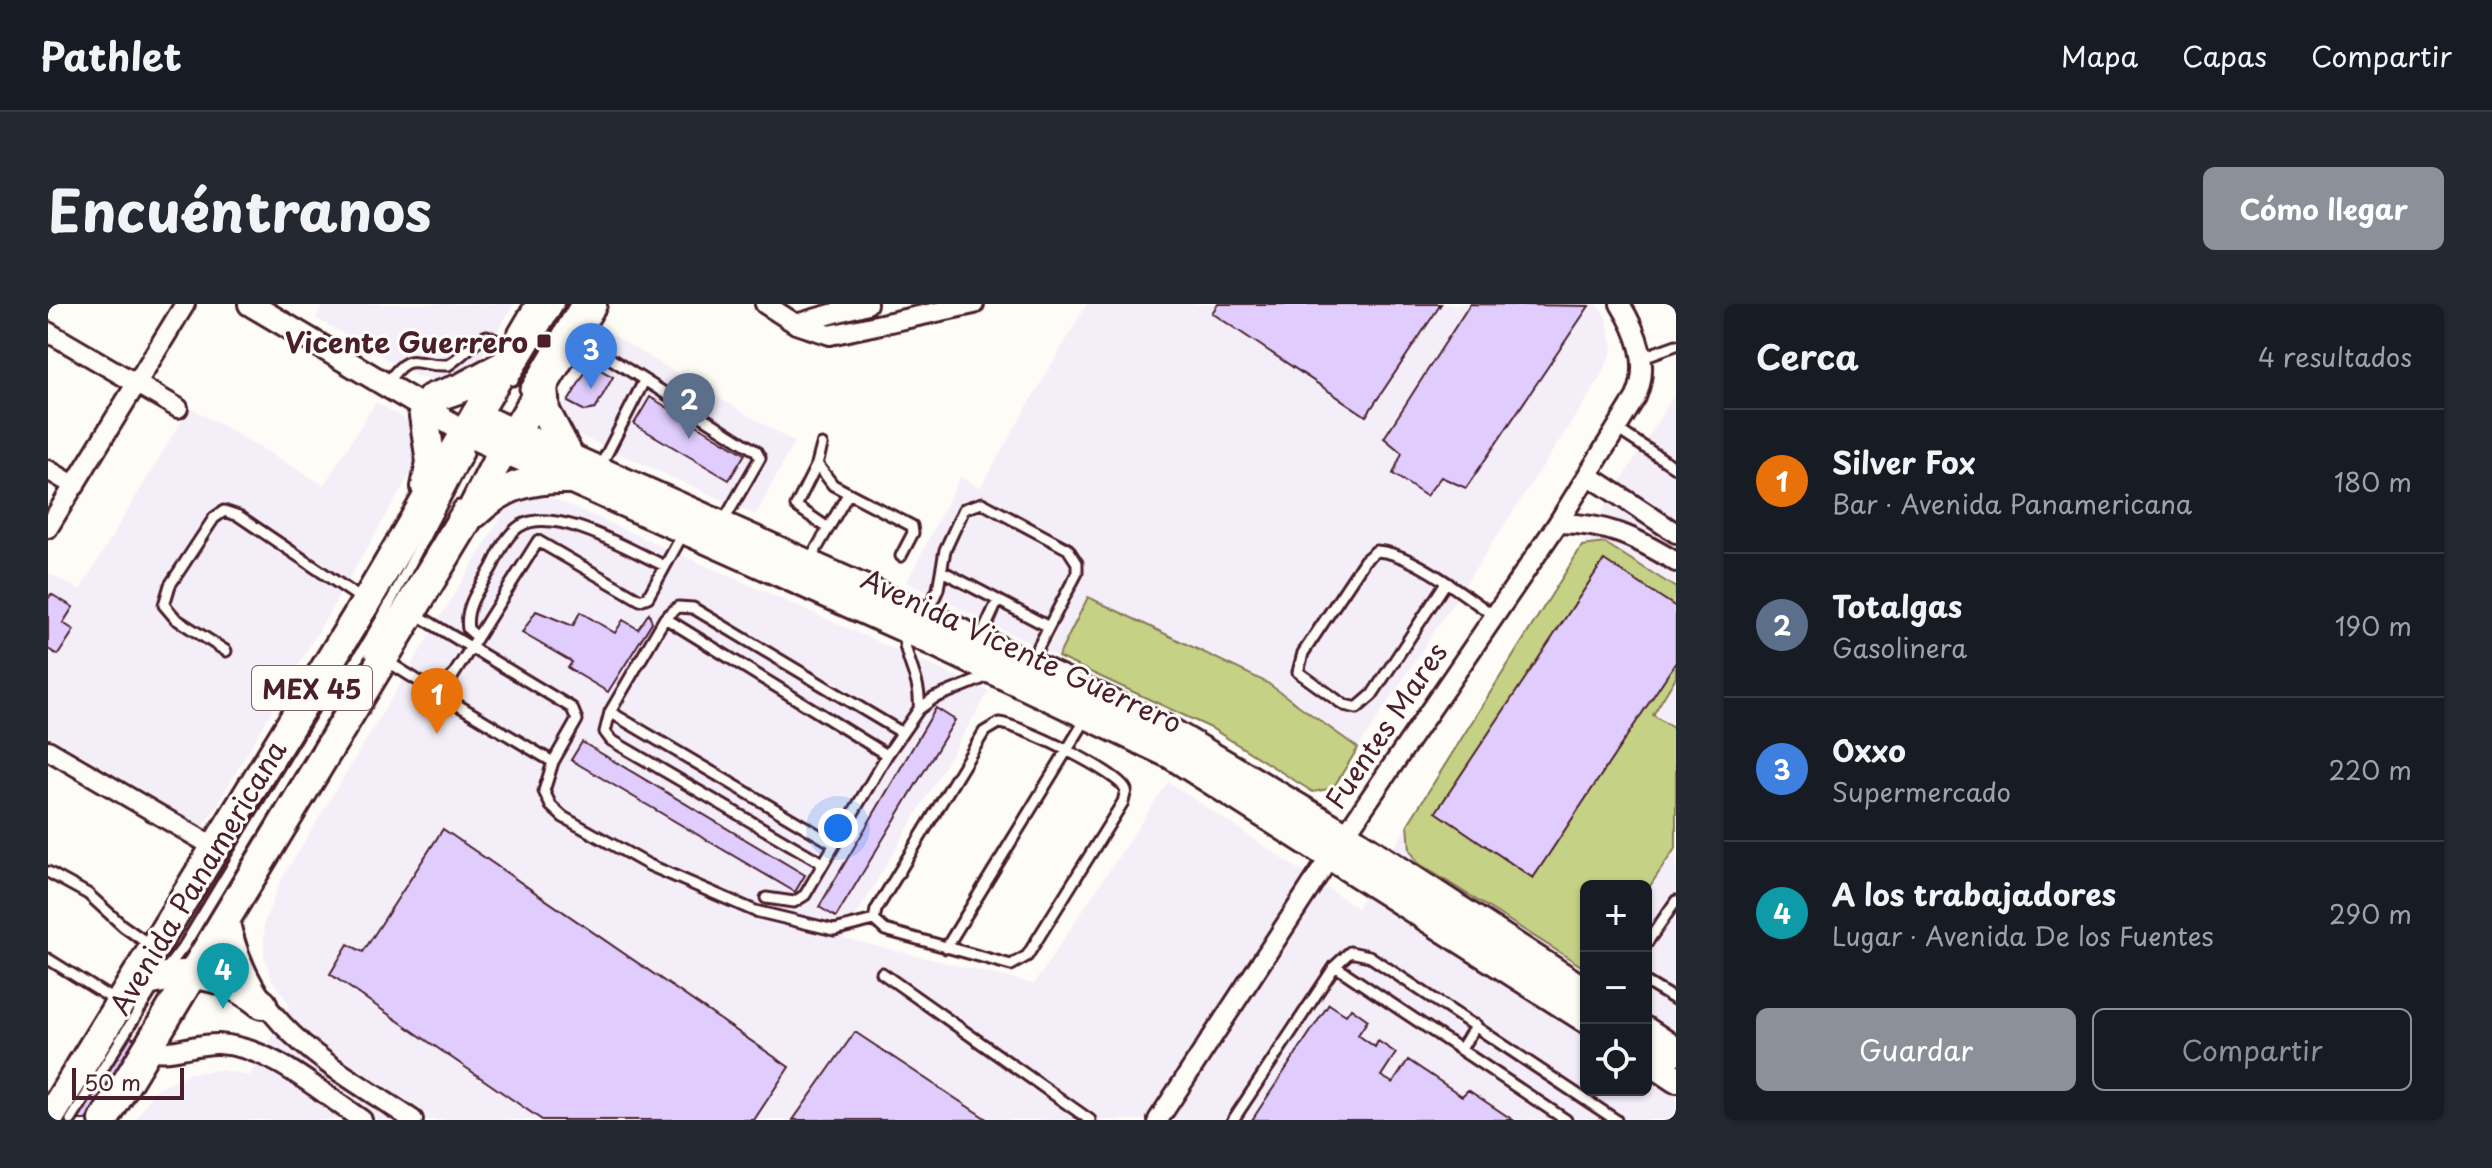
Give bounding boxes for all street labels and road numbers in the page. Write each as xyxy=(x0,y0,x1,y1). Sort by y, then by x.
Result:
street label: Avenida Vicente Guerrero xyxy=(855,557,1189,743)
street label: Fuentes Mares xyxy=(1313,633,1457,817)
road number: MEX 45 xyxy=(252,666,372,710)
street label: Avenida Panamericana xyxy=(98,731,296,1023)

